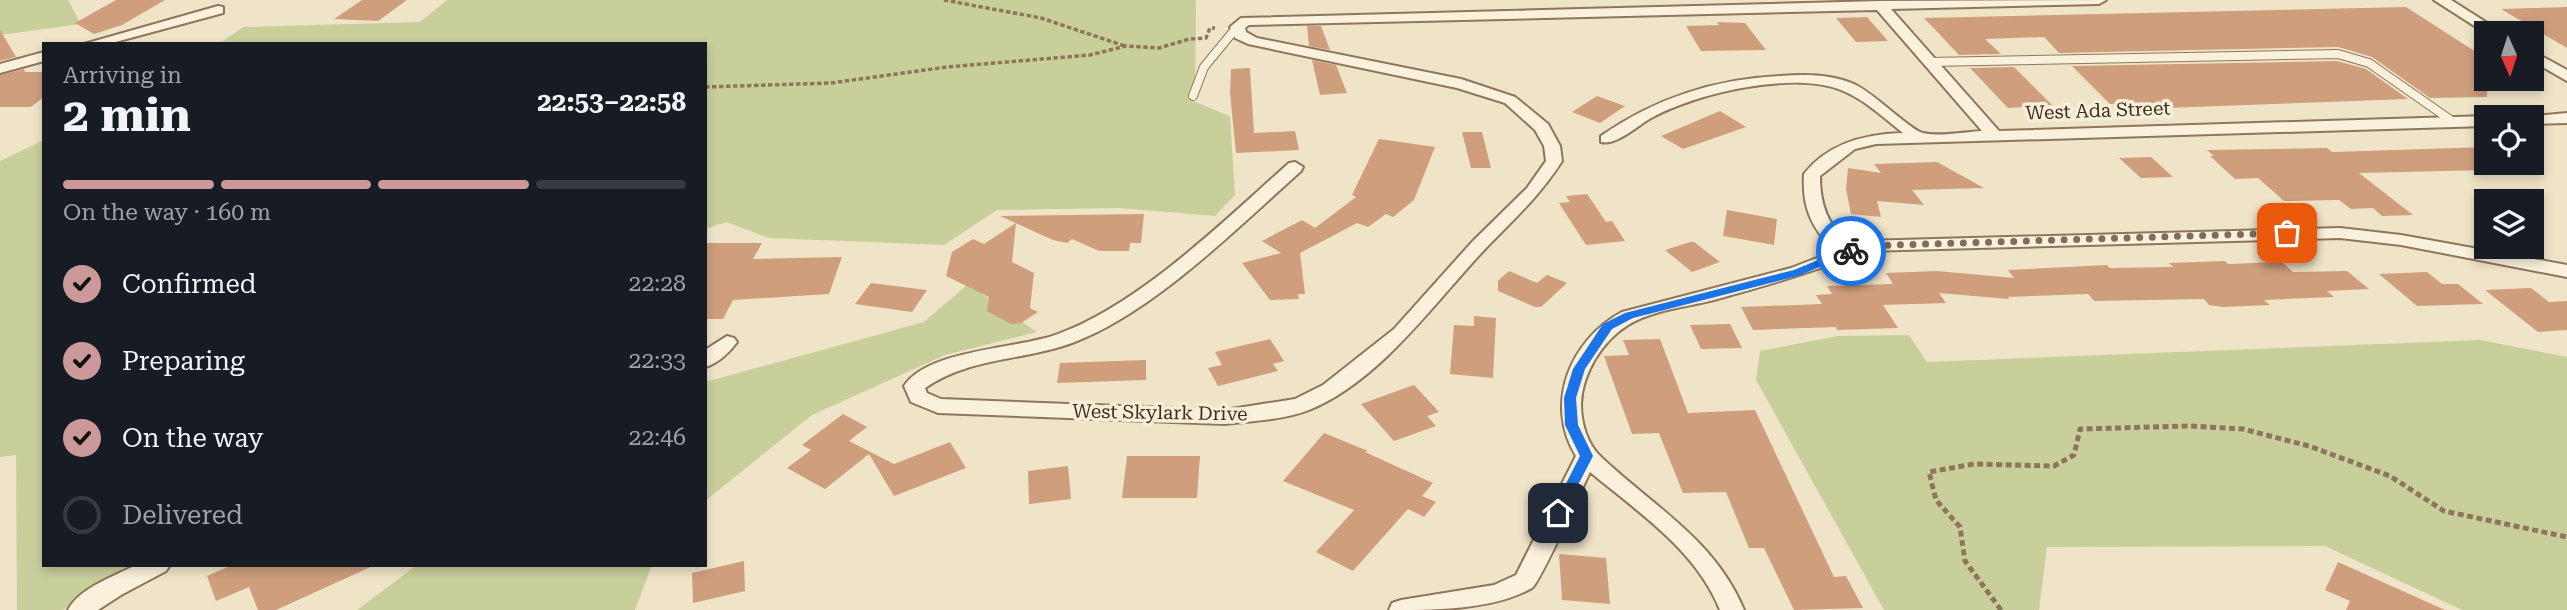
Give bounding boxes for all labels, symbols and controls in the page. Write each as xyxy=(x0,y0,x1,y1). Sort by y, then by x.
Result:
north arrow xyxy=(2474,21,2544,91)
map controls xyxy=(2474,21,2544,259)
text: Arriving in xyxy=(63,62,182,89)
text: 22:53–22:58 xyxy=(537,87,686,117)
text: 2 min xyxy=(63,88,191,142)
street label: West Ada Street xyxy=(2025,96,2171,125)
button: locate xyxy=(2474,105,2544,175)
button: layers xyxy=(2474,189,2544,259)
text: On the way · 160 m xyxy=(63,199,271,226)
pin xyxy=(2257,203,2317,263)
icon: bag xyxy=(2268,214,2306,252)
courier xyxy=(1816,216,1886,286)
icon: bike xyxy=(1832,232,1870,270)
icon: check xyxy=(63,265,101,303)
text: Confirmed xyxy=(122,269,257,299)
text: 22:28 xyxy=(629,270,686,297)
icon: check xyxy=(63,342,101,380)
text: Preparing xyxy=(122,346,245,376)
text: 22:33 xyxy=(629,347,686,374)
street label: West Skylark Drive xyxy=(1072,399,1248,426)
icon: check xyxy=(63,419,101,457)
text: On the way xyxy=(122,423,263,453)
text: 22:46 xyxy=(629,424,686,451)
pin xyxy=(1528,483,1588,543)
icon: home xyxy=(1539,494,1577,532)
text: Delivered xyxy=(122,500,243,530)

